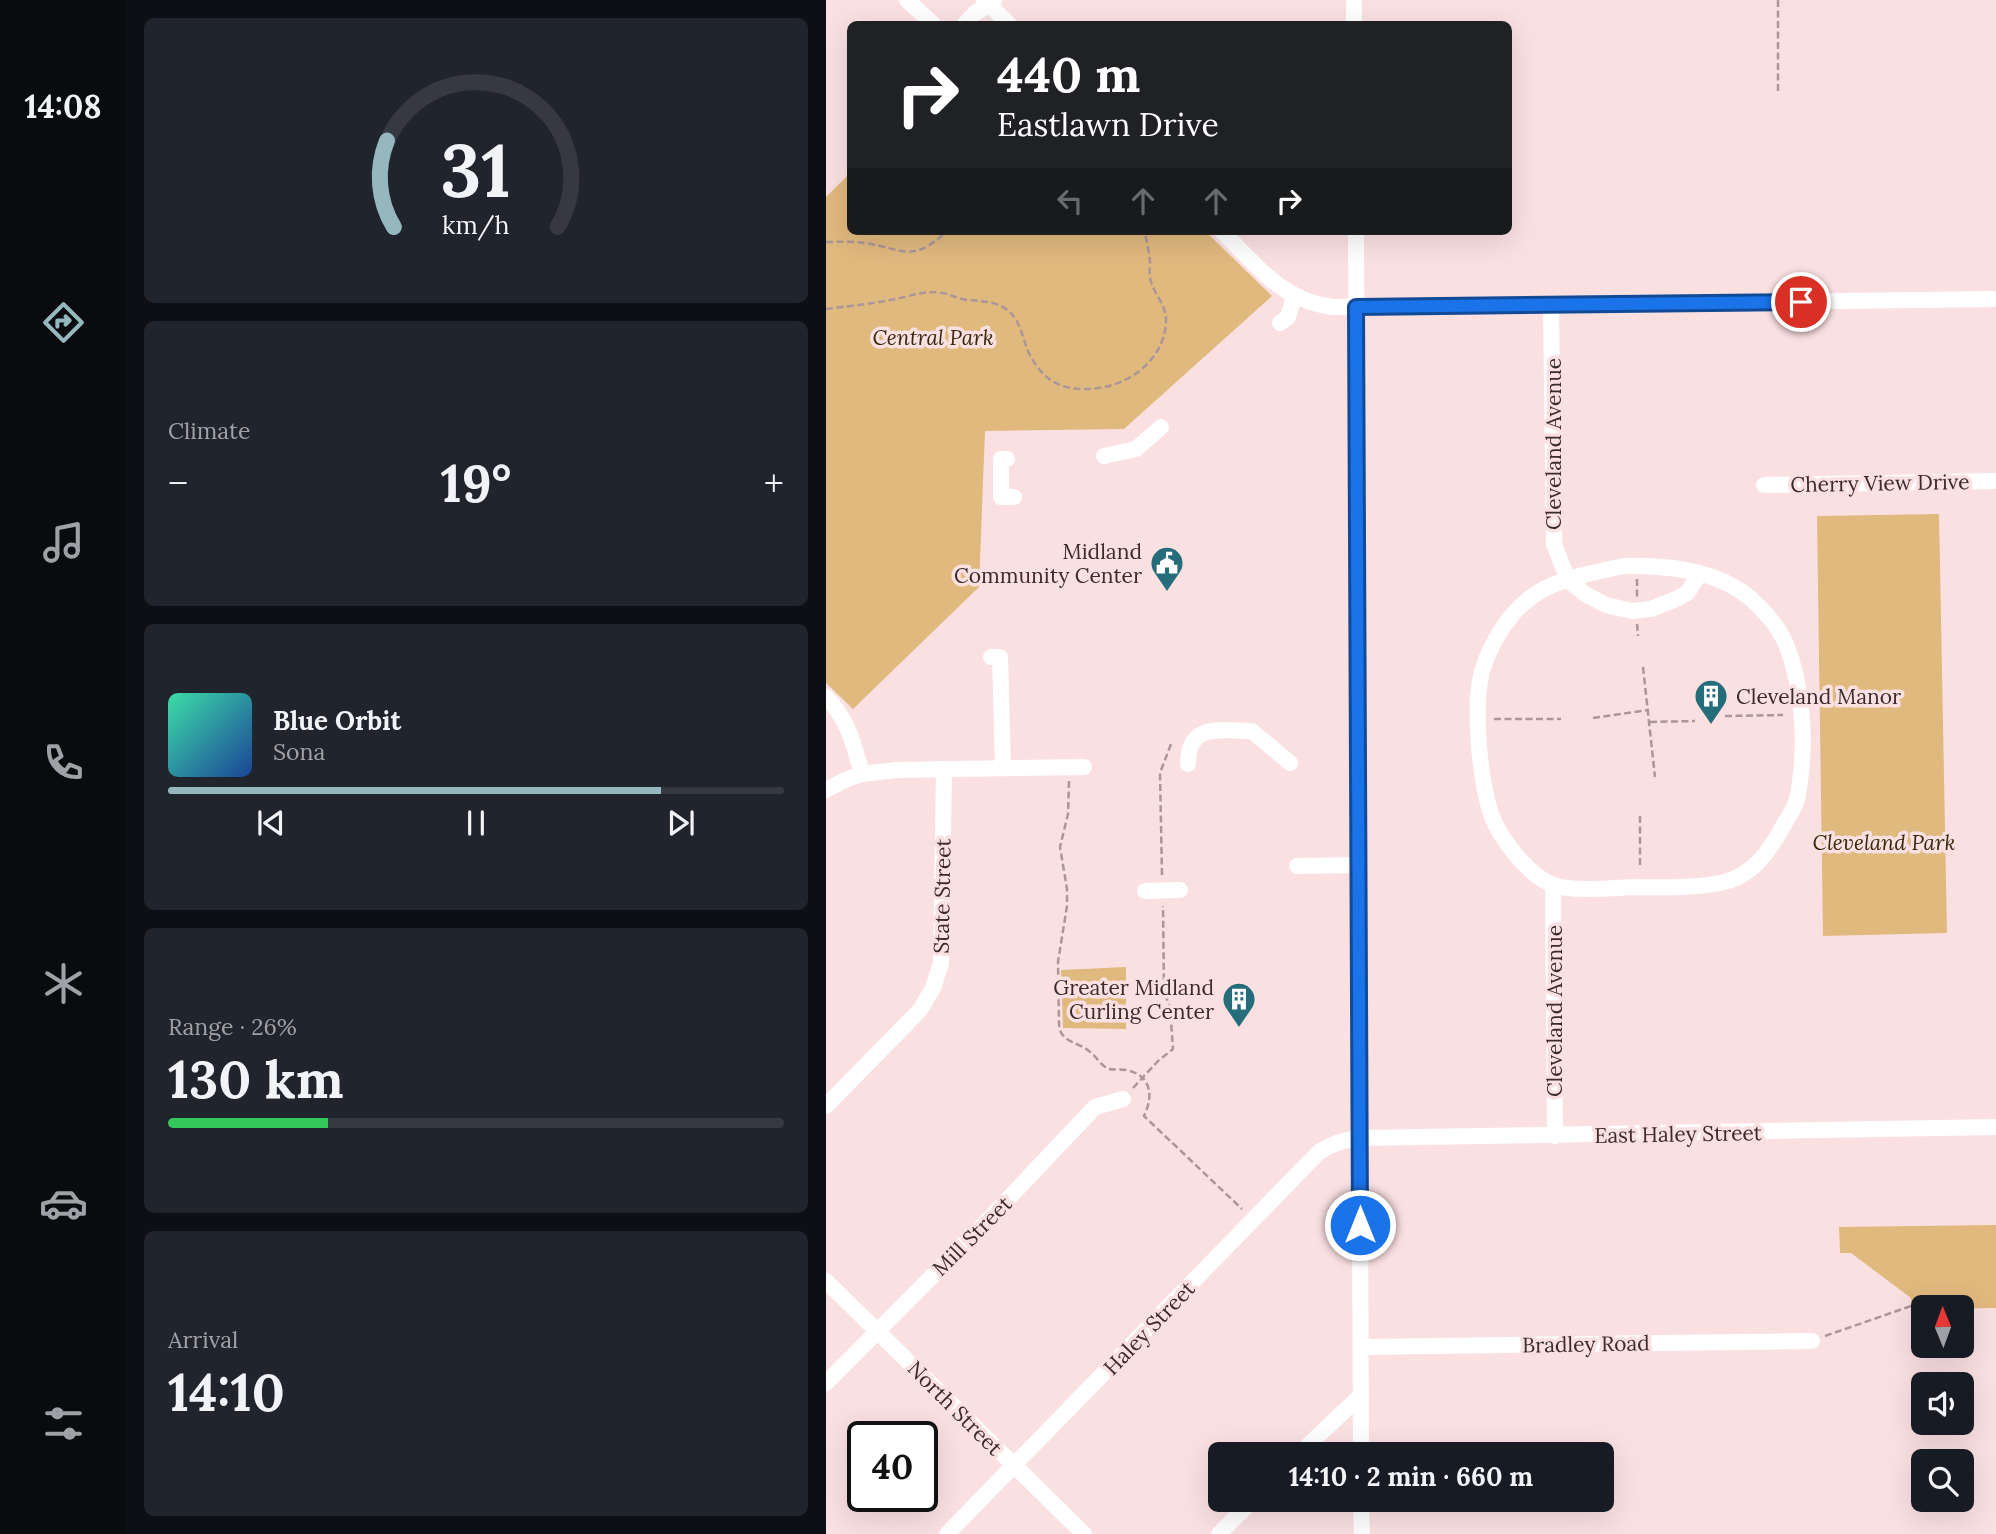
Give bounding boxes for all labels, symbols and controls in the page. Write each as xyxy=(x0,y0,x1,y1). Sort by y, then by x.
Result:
text: 440 m xyxy=(997,43,1140,105)
icon: right xyxy=(882,49,973,140)
text: 14:08 xyxy=(24,86,102,127)
text: Eastlawn Drive xyxy=(997,104,1219,145)
text: 31 xyxy=(441,124,511,217)
icon: left xyxy=(1051,182,1089,220)
icon: ahead xyxy=(1124,182,1162,220)
icon: ahead xyxy=(1197,182,1235,220)
icon: right xyxy=(1270,182,1308,220)
text: km/h xyxy=(442,208,510,240)
pin xyxy=(1771,272,1831,332)
icon: arrive xyxy=(1782,283,1820,321)
icon: directions xyxy=(39,298,88,347)
park label: Central Park xyxy=(872,324,994,351)
street label: Cleveland Avenue xyxy=(1540,358,1567,530)
text: Climate xyxy=(168,416,250,445)
text: 19° xyxy=(441,450,511,516)
text: − xyxy=(168,459,188,507)
text: + xyxy=(764,459,784,507)
street label: Cherry View Drive xyxy=(1790,468,1970,498)
icon: music xyxy=(39,518,88,567)
place label: Midland Community Center xyxy=(954,538,1142,589)
public building icon: Midland Community Center xyxy=(1148,544,1186,593)
building icon: Cleveland Manor xyxy=(1692,677,1730,726)
place label: Cleveland Manor xyxy=(1736,683,1901,710)
text: Blue Orbit xyxy=(273,704,401,737)
text: Sona xyxy=(273,737,325,766)
icon: phone xyxy=(39,738,88,787)
icon: previous xyxy=(252,804,290,842)
icon: pause xyxy=(457,804,495,842)
icon: next xyxy=(662,804,700,842)
park label: Cleveland Park xyxy=(1812,829,1956,856)
street label: State Street xyxy=(927,837,957,954)
street label: Cleveland Avenue xyxy=(1541,925,1568,1097)
icon: climate xyxy=(39,959,88,1008)
place label: Greater Midland Curling Center xyxy=(1053,974,1214,1025)
building icon: Greater Midland Curling Center xyxy=(1220,980,1258,1029)
text: Range · 26% xyxy=(168,1012,297,1041)
text: 130 km xyxy=(168,1046,344,1112)
street label: East Haley Street xyxy=(1594,1119,1763,1149)
icon: car xyxy=(39,1179,88,1228)
position arrow xyxy=(1323,1188,1397,1262)
street label: Mill Street xyxy=(927,1190,1018,1281)
street label: Haley Street xyxy=(1098,1275,1201,1381)
north arrow xyxy=(1911,1295,1974,1358)
map controls xyxy=(1911,1295,1974,1512)
text: Arrival xyxy=(168,1325,238,1354)
street label: Bradley Road xyxy=(1522,1329,1650,1359)
street label: North Street xyxy=(902,1355,1009,1462)
text: 14:10 xyxy=(168,1359,285,1425)
button: sound xyxy=(1911,1372,1974,1435)
icon: filters xyxy=(39,1399,88,1448)
speed limit sign: 40 xyxy=(847,1421,938,1512)
button: search xyxy=(1911,1449,1974,1512)
text: 14:10 · 2 min · 660 m xyxy=(1289,1460,1533,1493)

